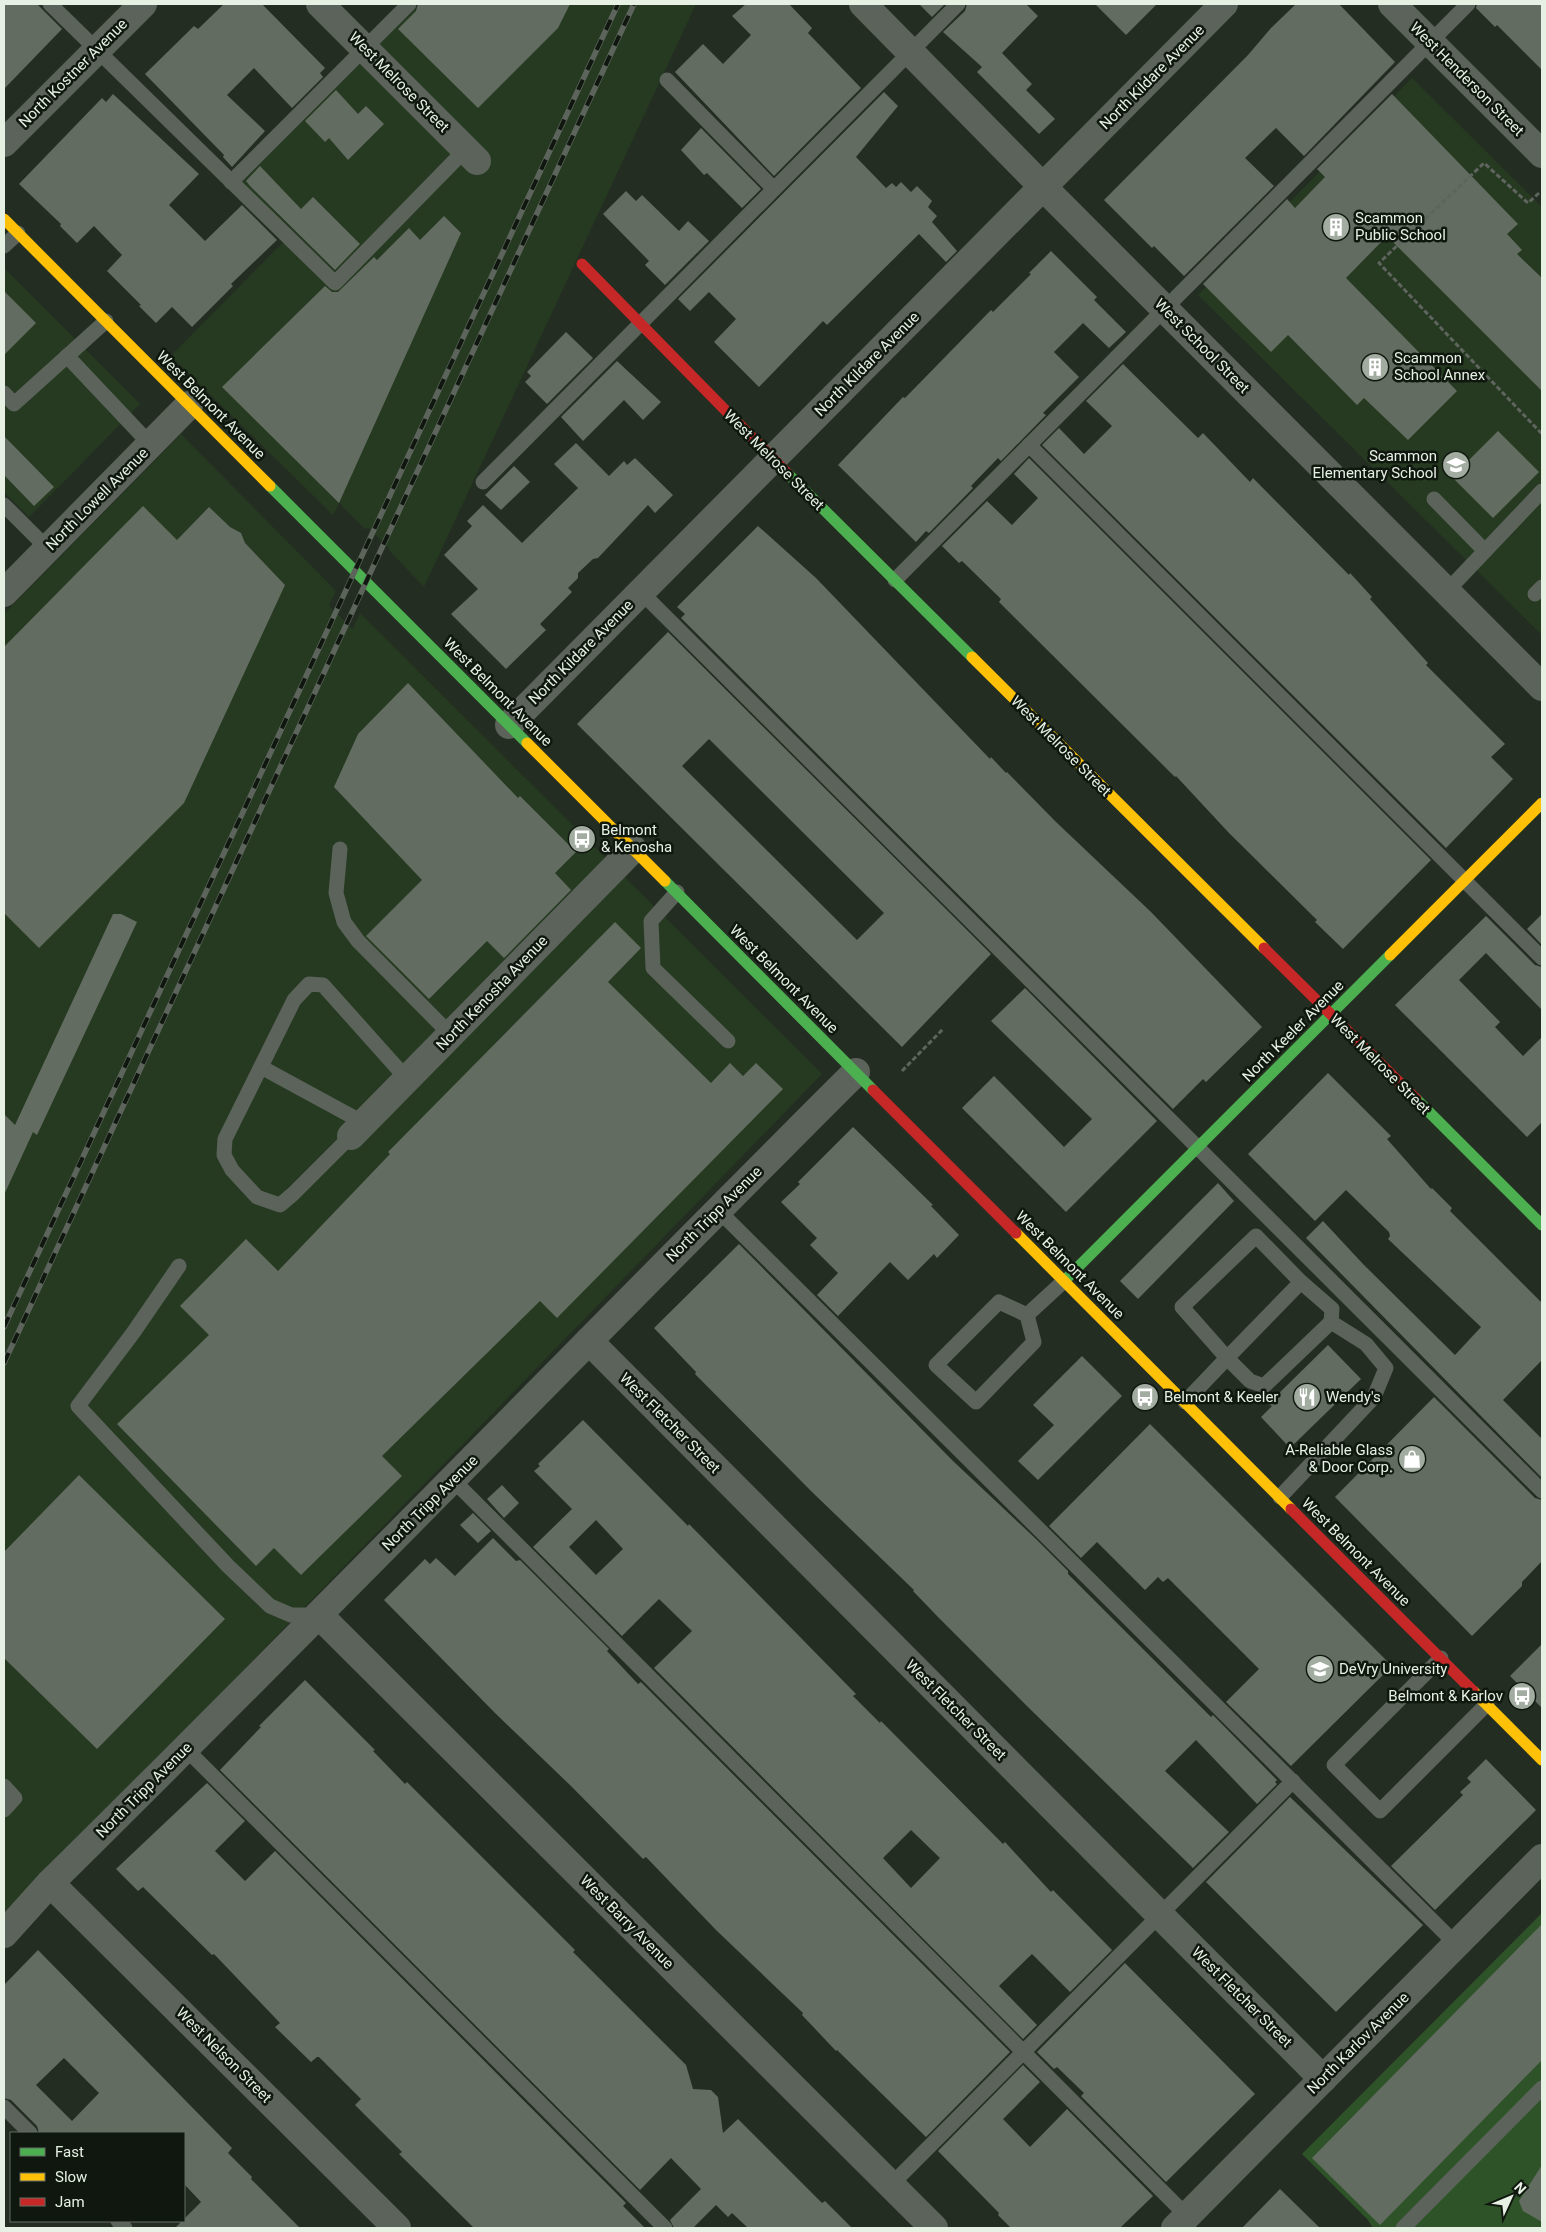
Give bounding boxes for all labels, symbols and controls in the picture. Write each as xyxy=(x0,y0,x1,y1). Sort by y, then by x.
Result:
street label: North Kostner Avenue xyxy=(15,15,131,131)
street label: West Henderson Street xyxy=(1406,18,1528,140)
street label: North Kildare Avenue xyxy=(1096,21,1208,133)
street label: West Melrose Street xyxy=(345,28,453,136)
place label: Scammon Public School xyxy=(1355,209,1446,244)
building icon: Scammon Public School xyxy=(1321,212,1351,242)
street label: West School Street xyxy=(1151,295,1253,397)
street label: North Kildare Avenue xyxy=(811,308,923,420)
street label: West Belmont Avenue xyxy=(153,347,269,463)
place label: Scammon School Annex xyxy=(1394,349,1486,384)
building icon: Scammon School Annex xyxy=(1360,352,1390,382)
street label: West Melrose Street xyxy=(720,406,828,514)
street label: North Lowell Avenue xyxy=(42,444,152,554)
place label: Scammon Elementary School xyxy=(1313,447,1437,482)
school or university icon: Scammon Elementary School xyxy=(1441,450,1471,480)
street label: North Kildare Avenue xyxy=(525,596,637,708)
street label: West Belmont Avenue xyxy=(440,634,556,750)
street label: West Melrose Street xyxy=(1007,692,1115,800)
place label: Belmont & Kenosha xyxy=(601,821,672,856)
bus stop icon: Belmont & Kenosha xyxy=(567,824,597,854)
street label: West Belmont Avenue xyxy=(726,921,842,1037)
street label: North Kenosha Avenue xyxy=(433,932,551,1054)
street label: North Keeler Avenue xyxy=(1238,976,1348,1086)
street label: West Melrose Street xyxy=(1326,1010,1434,1118)
street label: North Tripp Avenue xyxy=(662,1162,766,1266)
street label: West Belmont Avenue xyxy=(1012,1207,1128,1323)
street label: West Fletcher Street xyxy=(616,1369,724,1477)
bus stop icon: Belmont & Keeler xyxy=(1130,1382,1160,1412)
restaurant icon: Wendy's xyxy=(1292,1382,1322,1412)
place label: Belmont & Keeler xyxy=(1164,1388,1278,1406)
place label: Wendy's xyxy=(1326,1388,1381,1406)
place label: A-Reliable Glass & Door Corp. xyxy=(1285,1441,1393,1476)
shop icon: A-Reliable Glass & Door Corp. xyxy=(1397,1444,1427,1474)
street label: North Tripp Avenue xyxy=(378,1451,482,1555)
street label: West Belmont Avenue xyxy=(1298,1494,1414,1610)
school or university icon: DeVry University xyxy=(1305,1654,1335,1684)
street label: West Fletcher Street xyxy=(902,1656,1010,1764)
place label: DeVry University xyxy=(1339,1660,1447,1678)
bus stop icon: Belmont & Karlov xyxy=(1507,1681,1537,1711)
place label: Belmont & Karlov xyxy=(1388,1687,1503,1705)
street label: North Tripp Avenue xyxy=(92,1738,196,1842)
street label: West Barry Avenue xyxy=(576,1871,678,1973)
street label: West Fletcher Street xyxy=(1188,1943,1296,2051)
street label: North Karlov Avenue xyxy=(1303,1988,1413,2098)
street label: West Nelson Street xyxy=(173,2004,276,2107)
legend xyxy=(10,2132,185,2222)
text: Fast xyxy=(55,2143,84,2161)
text: Slow xyxy=(55,2168,87,2186)
north arrow xyxy=(1486,2172,1536,2222)
text: N xyxy=(1511,2179,1530,2197)
text: Jam xyxy=(55,2193,85,2211)

